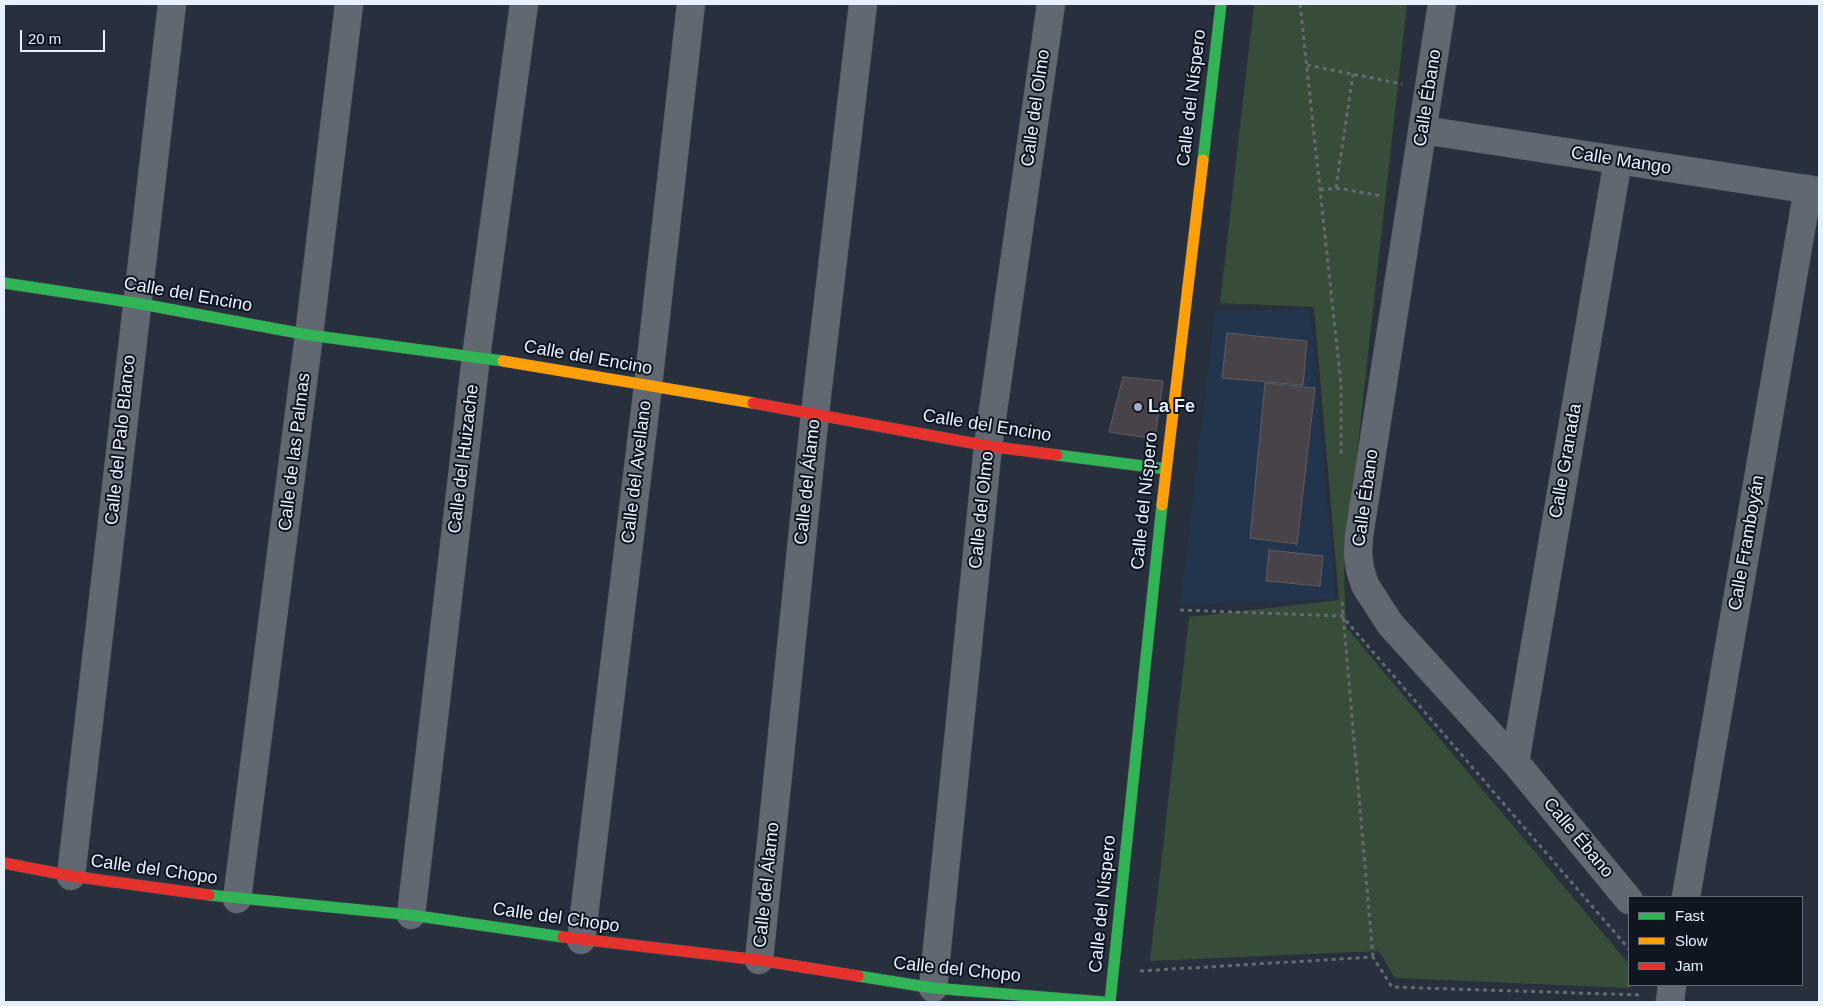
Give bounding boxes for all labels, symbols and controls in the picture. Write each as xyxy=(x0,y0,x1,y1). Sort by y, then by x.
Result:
scale bar xyxy=(22,20,108,52)
street label: Calle del Níspero xyxy=(1173,28,1211,168)
text: 20 m xyxy=(28,30,61,47)
street label: Calle del Olmo xyxy=(1017,48,1055,168)
street label: Calle Ébano xyxy=(1410,48,1446,148)
street label: Calle Mango xyxy=(1569,142,1673,180)
street label: Calle del Encino xyxy=(122,273,254,317)
street label: Calle del Encino xyxy=(522,336,654,380)
street label: Calle del Palo Blanco xyxy=(101,354,141,526)
street label: Calle de las Palmas xyxy=(275,372,315,532)
street label: Calle del Huizache xyxy=(444,383,484,535)
place label: La Fe xyxy=(1148,396,1195,418)
street label: Calle del Avellano xyxy=(618,399,656,545)
marker: La Fe xyxy=(1132,401,1144,413)
street label: Calle Granada xyxy=(1545,402,1587,520)
street label: Calle del Encino xyxy=(921,405,1053,447)
street label: Calle del Álamo xyxy=(791,418,825,546)
street label: Calle del Níspero xyxy=(1127,431,1163,571)
street label: Calle Ébano xyxy=(1348,448,1384,548)
street label: Calle del Olmo xyxy=(965,450,999,570)
street label: Calle Framboyán xyxy=(1724,474,1770,612)
street label: Calle Ébano xyxy=(1538,793,1618,883)
street label: Calle del Álamo xyxy=(750,821,784,949)
street label: Calle del Níspero xyxy=(1085,834,1121,974)
street label: Calle del Chopo xyxy=(89,850,219,890)
legend xyxy=(1628,896,1803,986)
street label: Calle del Chopo xyxy=(491,898,621,938)
text: Fast xyxy=(1675,907,1704,924)
text: Slow xyxy=(1675,932,1708,949)
street label: Calle del Chopo xyxy=(892,953,1022,987)
text: Jam xyxy=(1675,957,1703,974)

